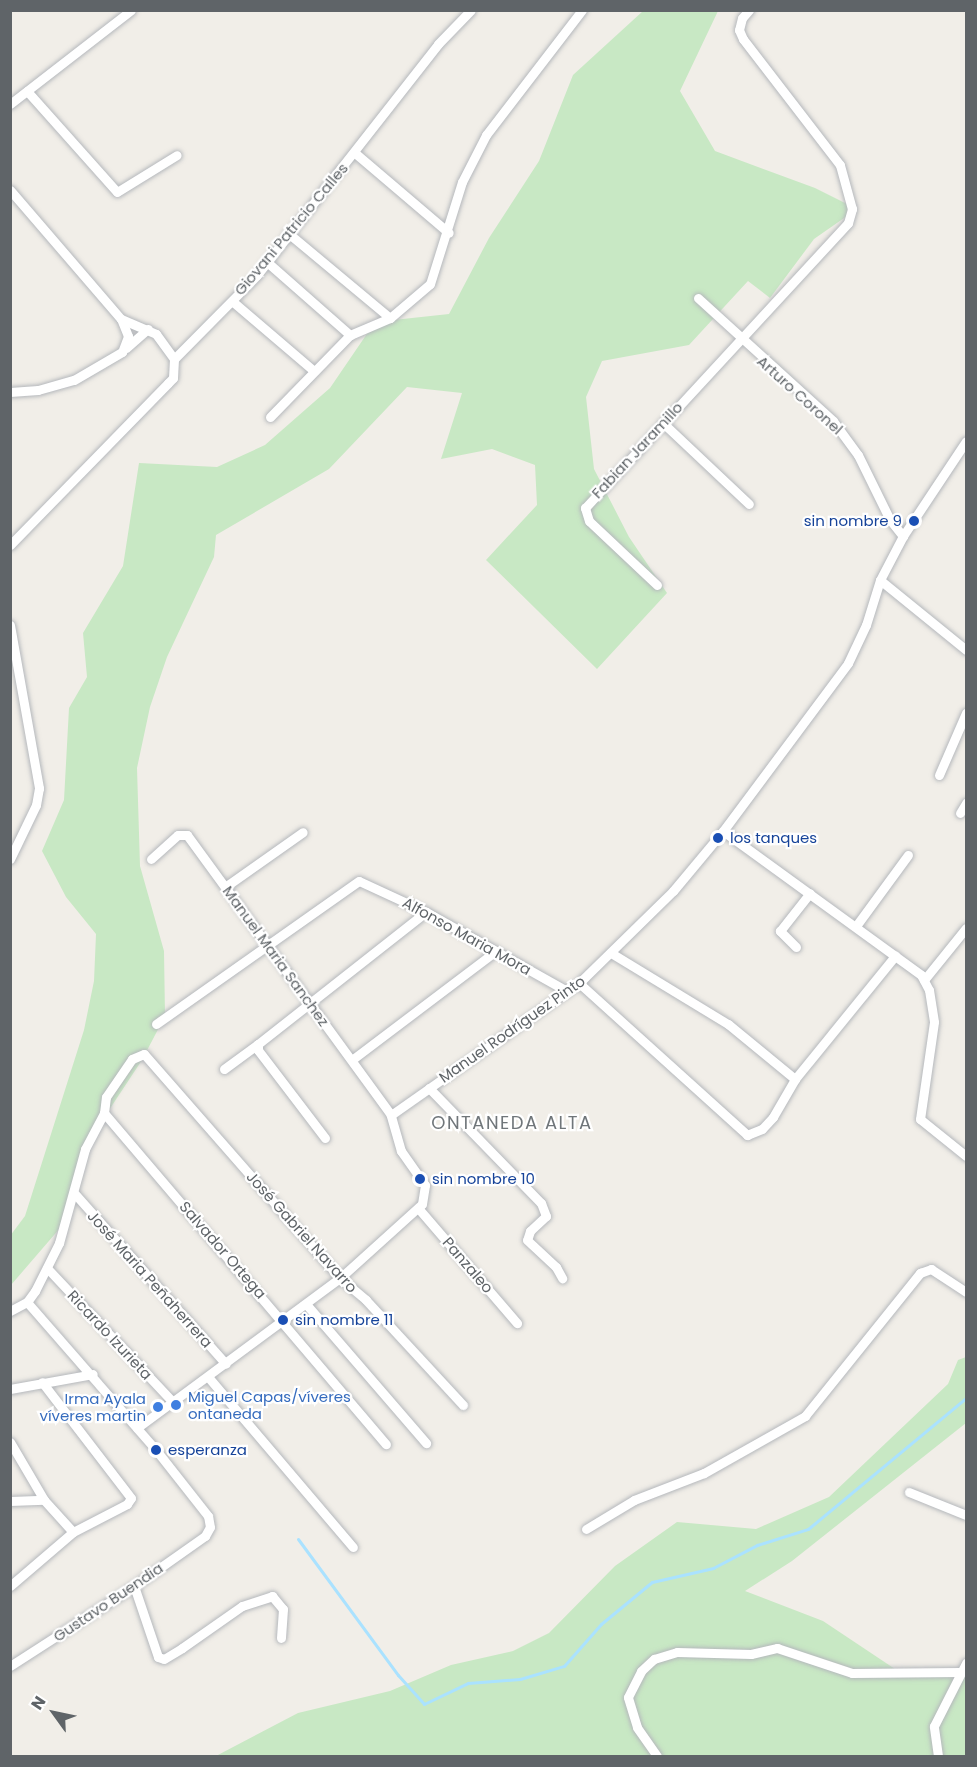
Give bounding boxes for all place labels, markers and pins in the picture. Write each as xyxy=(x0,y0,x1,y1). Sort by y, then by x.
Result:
place label: sin nombre 9 xyxy=(804,512,902,530)
marker: sin nombre 9 xyxy=(907,514,921,528)
place label: los tanques xyxy=(730,829,817,847)
marker: los tanques xyxy=(711,831,725,845)
place label: sin nombre 10 xyxy=(432,1170,535,1188)
marker: sin nombre 10 xyxy=(413,1172,427,1186)
place label: sin nombre 11 xyxy=(295,1311,393,1329)
marker: sin nombre 11 xyxy=(276,1313,290,1327)
place label: Miguel Capas/víveres ontaneda xyxy=(188,1387,351,1422)
place label: Irma Ayala víveres martin xyxy=(40,1389,146,1424)
marker: Miguel Capas/víveres ontaneda xyxy=(169,1398,183,1412)
marker: Irma Ayala víveres martin xyxy=(151,1400,165,1414)
place label: esperanza xyxy=(168,1441,247,1459)
marker: esperanza xyxy=(149,1443,163,1457)

